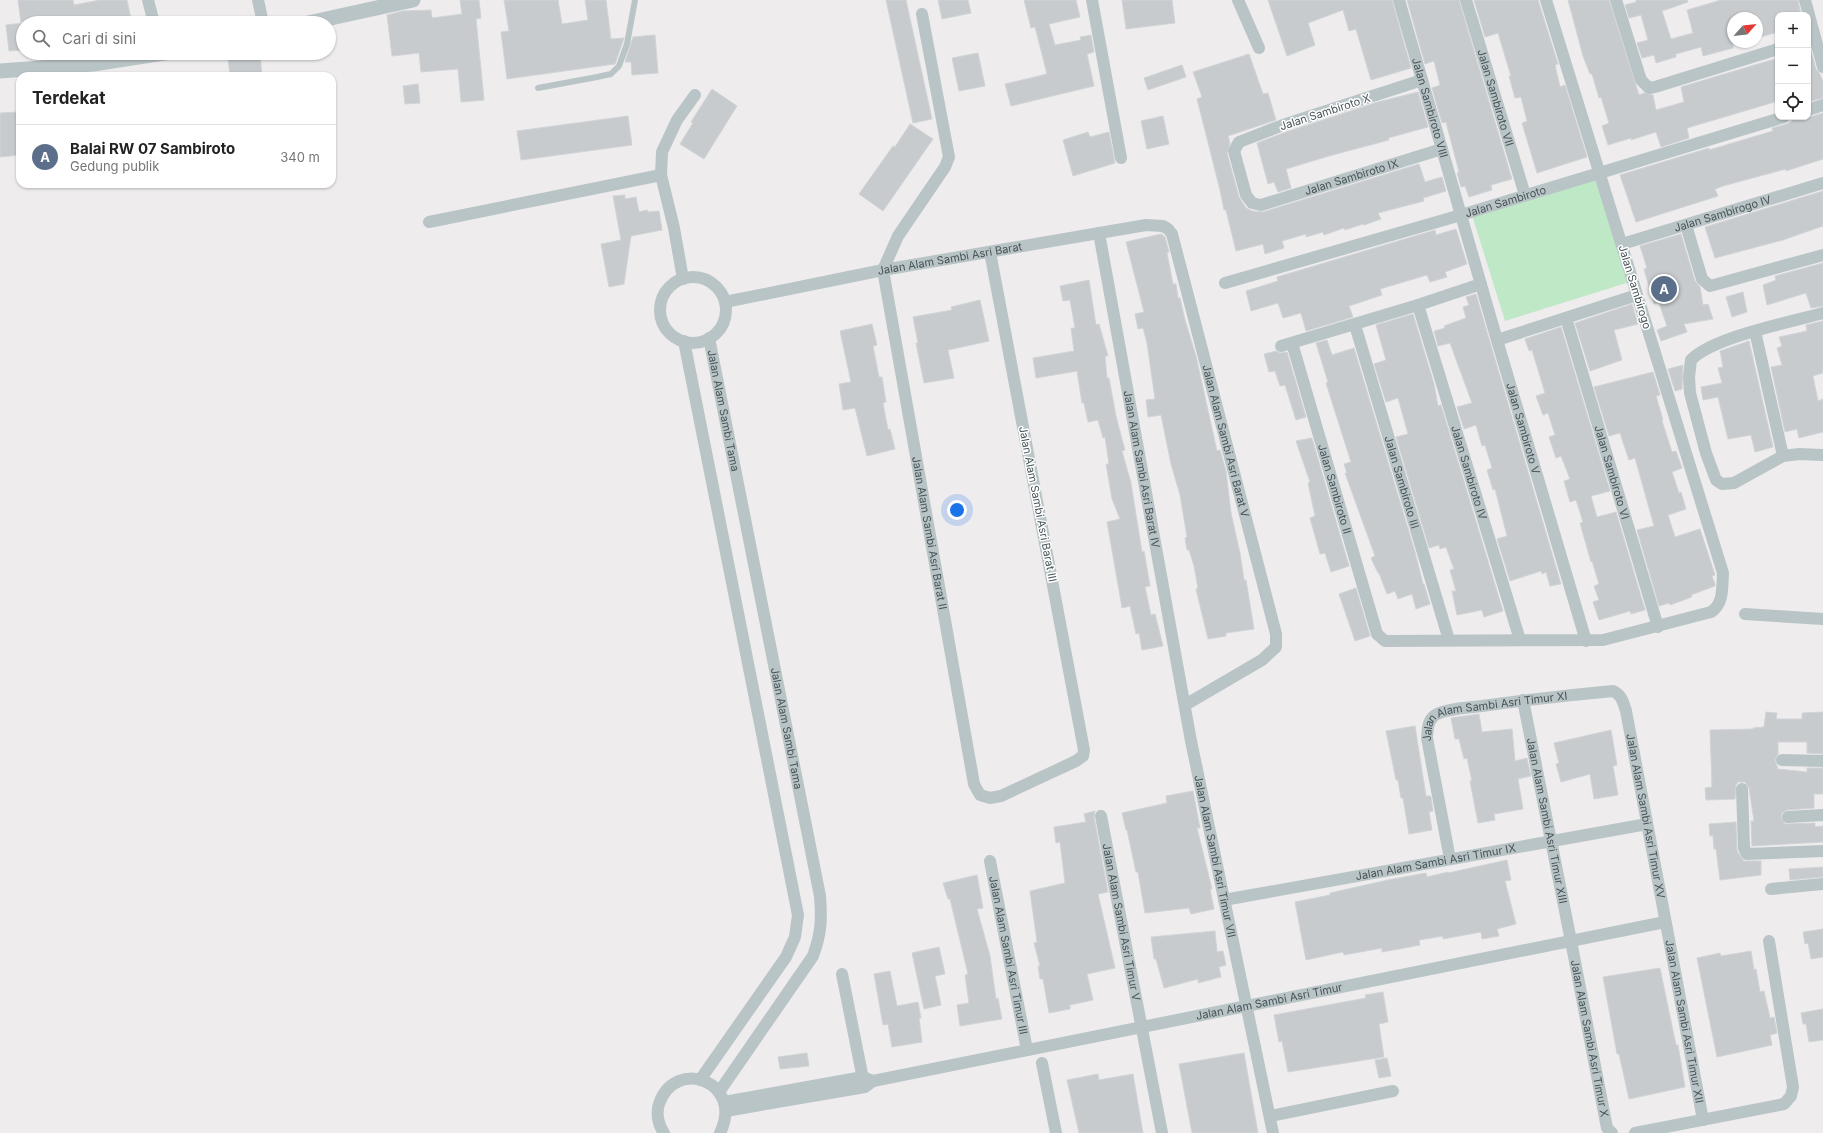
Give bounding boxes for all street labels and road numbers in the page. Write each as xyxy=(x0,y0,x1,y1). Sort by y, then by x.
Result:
street label: Jalan Sambiroto VII xyxy=(1474,47,1517,148)
street label: Jalan Sambiroto VIII xyxy=(1409,56,1451,159)
street label: Jalan Sambiroto X xyxy=(1278,91,1373,133)
street label: Jalan Sambiroto IX xyxy=(1303,156,1400,198)
street label: Jalan Sambiroto xyxy=(1463,183,1548,220)
street label: Jalan Sambirogo IV xyxy=(1672,192,1773,235)
street label: Jalan Alam Sambi Asri Barat xyxy=(876,239,1024,278)
street label: Jalan Sambirogo xyxy=(1616,243,1655,331)
street label: Jalan Alam Sambi Tama xyxy=(704,348,742,473)
street label: Jalan Alam Sambi Asri Barat V xyxy=(1199,363,1252,519)
street label: Jalan Sambiroto V xyxy=(1503,381,1543,476)
street label: Jalan Alam Sambi Asri Barat IV xyxy=(1121,389,1163,550)
street label: Jalan Sambiroto IV xyxy=(1448,424,1490,522)
street label: Jalan Sambiroto VI xyxy=(1591,424,1633,521)
street label: Jalan Alam Sambi Asri Barat III xyxy=(1016,425,1060,583)
street label: Jalan Sambiroto III xyxy=(1381,434,1422,530)
street label: Jalan Sambiroto II xyxy=(1315,442,1354,535)
street label: Jalan Alam Sambi Asri Barat II xyxy=(909,455,950,611)
street label: Jalan Alam Sambi Tama xyxy=(768,666,806,790)
street label: Jalan Alam Sambi Asri Timur XI xyxy=(1420,689,1568,743)
street label: Jalan Alam Sambi Asri Timur XV xyxy=(1623,733,1668,900)
street label: Jalan Alam Sambi Asri Timur XIII xyxy=(1524,737,1570,905)
street label: Jalan Alam Sambi Asri Timur VII xyxy=(1191,774,1239,939)
street label: Jalan Alam Sambi Asri Timur IX xyxy=(1354,841,1517,883)
street label: Jalan Alam Sambi Asri Timur V xyxy=(1099,842,1143,1002)
street label: Jalan Alam Sambi Asri Timur III xyxy=(986,875,1031,1036)
street label: Jalan Alam Sambi Asri Timur XII xyxy=(1662,939,1707,1104)
street label: Jalan Alam Sambi Asri Timur X xyxy=(1568,959,1612,1119)
street label: Jalan Alam Sambi Asri Timur xyxy=(1195,980,1344,1023)

